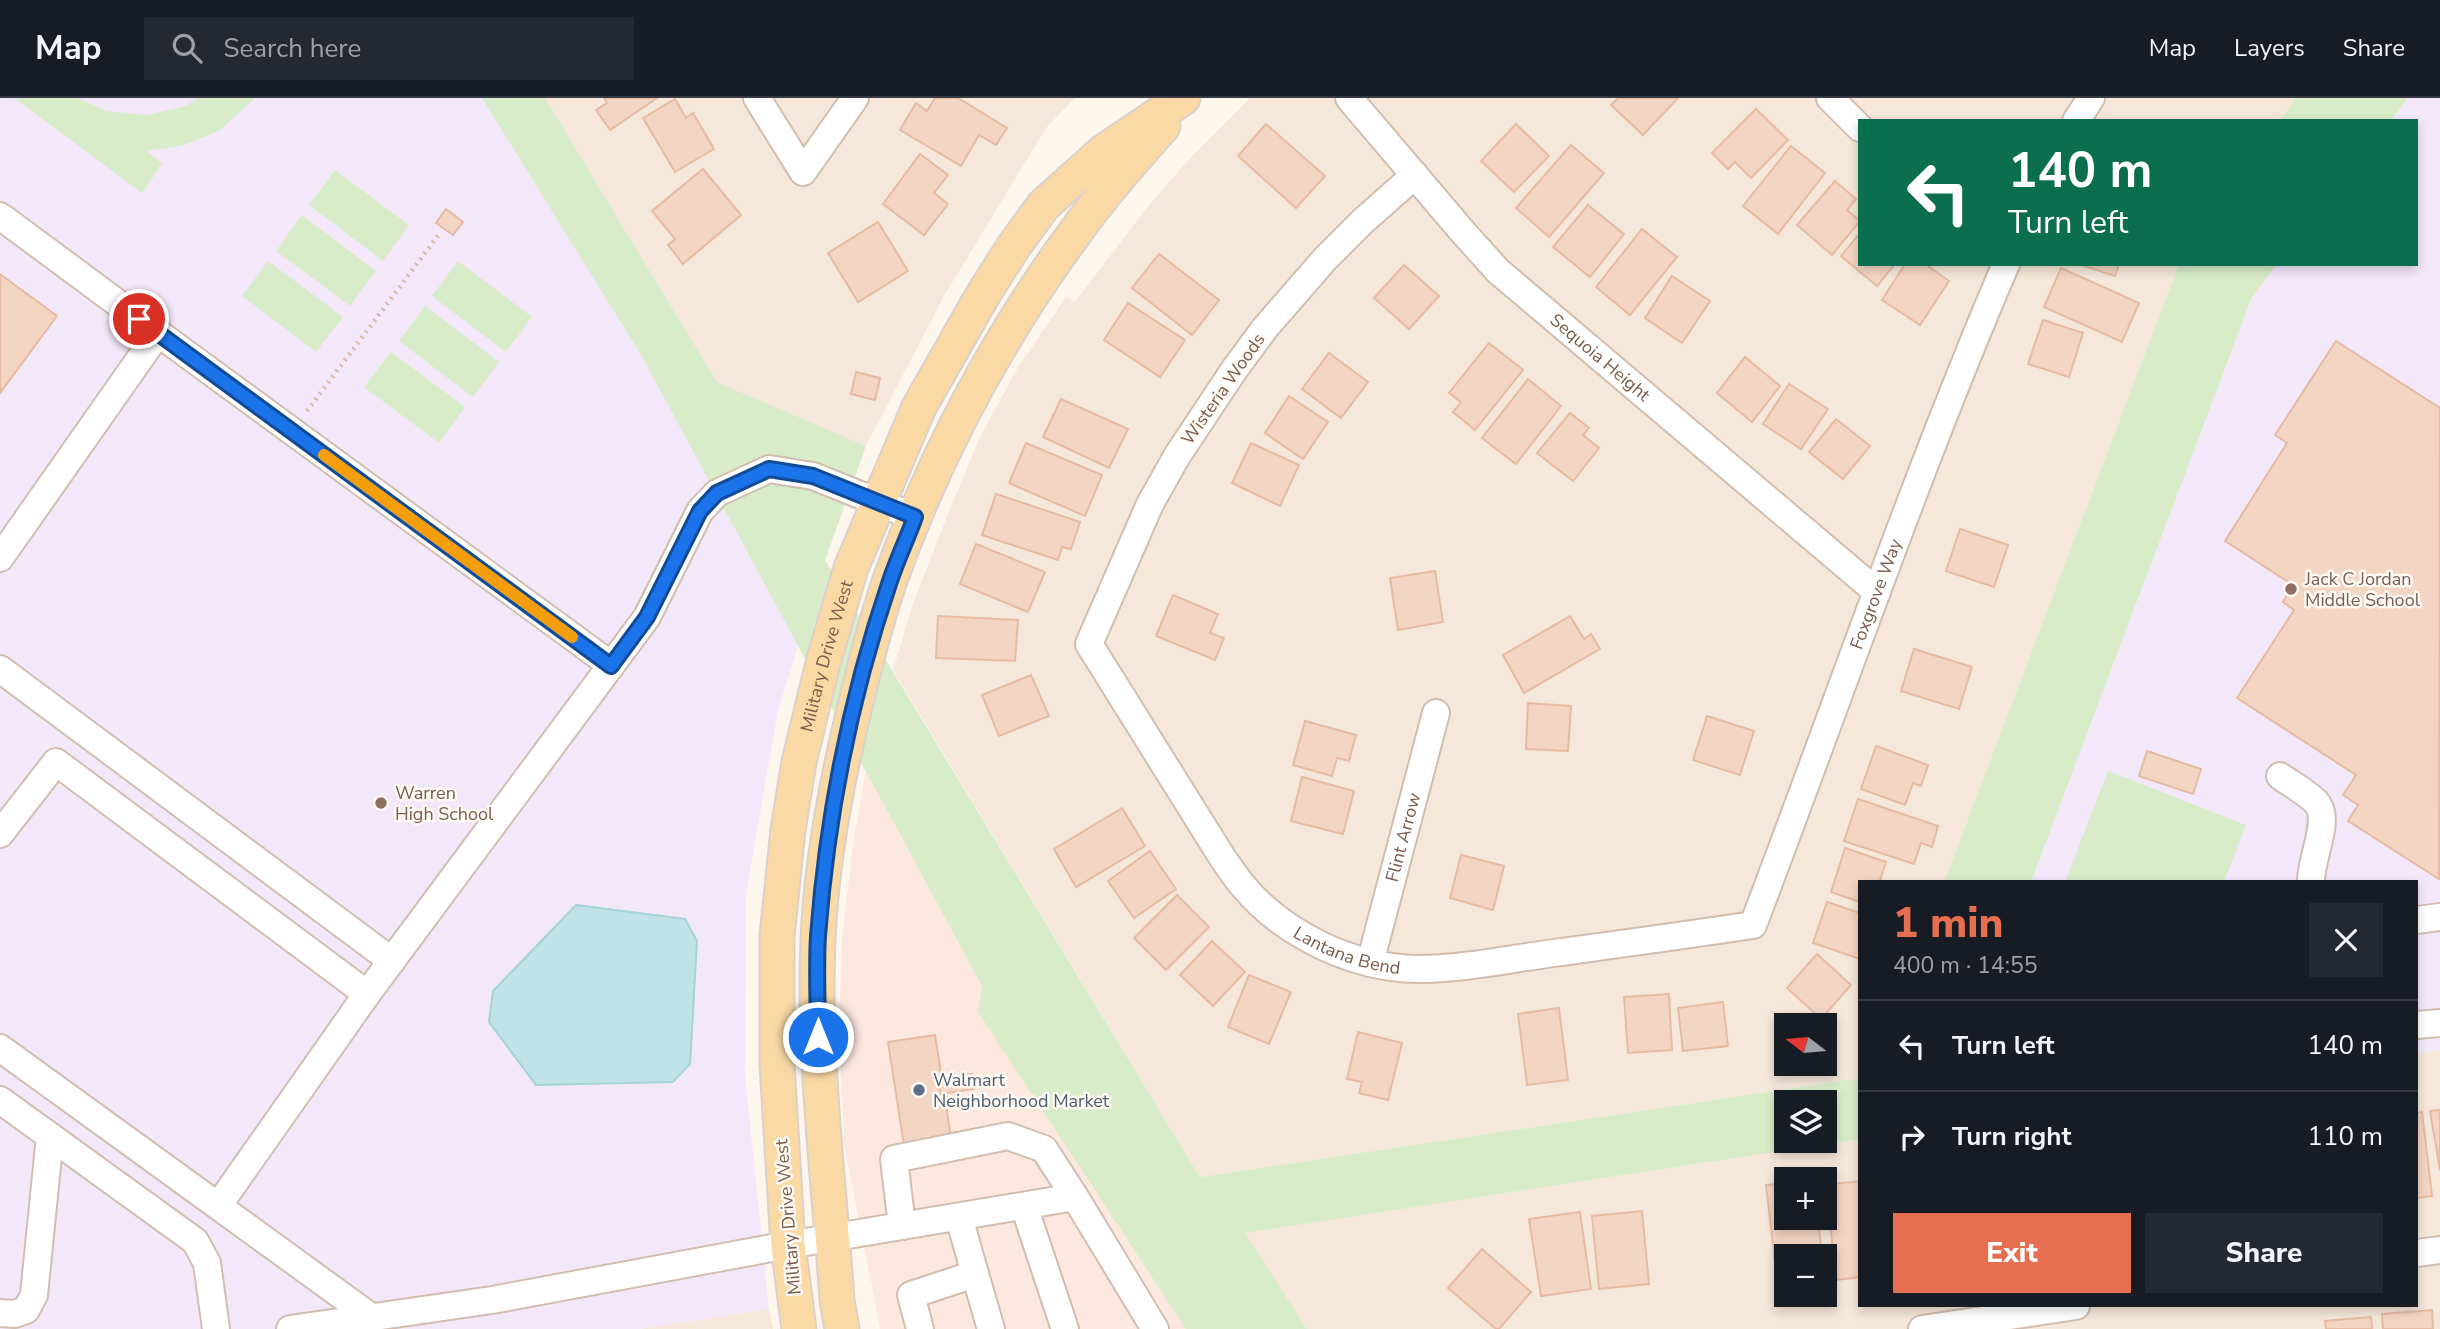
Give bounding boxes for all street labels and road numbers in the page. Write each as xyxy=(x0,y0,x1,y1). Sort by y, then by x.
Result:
street label: Sequoia Height xyxy=(1545,308,1656,407)
street label: Wisteria Woods xyxy=(1176,328,1270,450)
street label: Foxgrove Way xyxy=(1844,535,1908,653)
street label: Military Drive West xyxy=(795,577,859,734)
street label: Flint Arrow xyxy=(1380,790,1426,885)
street label: Lantana Bend xyxy=(1289,921,1402,980)
street label: Military Drive West xyxy=(769,1137,807,1296)

